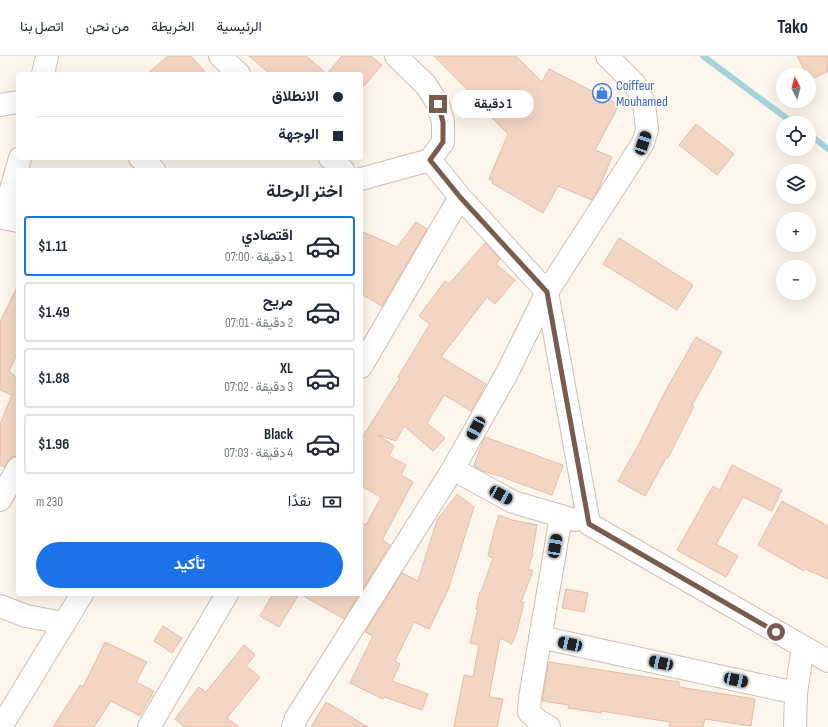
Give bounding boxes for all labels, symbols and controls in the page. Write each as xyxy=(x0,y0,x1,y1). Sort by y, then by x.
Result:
text: Tako xyxy=(777,16,808,39)
text: اتصل بنا xyxy=(20,18,64,35)
text: من نحن xyxy=(86,18,129,35)
text: الخريطة xyxy=(151,18,194,35)
text: الرئيسية xyxy=(216,18,262,35)
north arrow xyxy=(776,68,816,108)
map controls xyxy=(776,68,816,300)
place label: Coiffeur Mouhamed xyxy=(616,77,668,110)
shop icon: Coiffeur Mouhamed xyxy=(591,82,613,104)
text: الانطلاق xyxy=(272,87,319,106)
callout: 1 دقيقة xyxy=(452,90,534,118)
route end xyxy=(429,95,447,113)
text: 1 دقيقة xyxy=(474,96,512,112)
button: locate xyxy=(776,116,816,156)
text: الوجهة xyxy=(278,125,319,144)
car xyxy=(634,130,652,156)
button: layers xyxy=(776,164,816,204)
text: اختر الرحلة xyxy=(266,181,343,202)
button: + xyxy=(776,212,816,252)
text: اقتصادي xyxy=(241,226,293,245)
icon: car xyxy=(305,228,341,264)
text: $1.11 xyxy=(38,237,67,256)
text: 1 دقيقة · 07:00 xyxy=(225,249,293,265)
button: − xyxy=(776,260,816,300)
text: مريح xyxy=(263,292,293,311)
icon: car xyxy=(305,294,341,330)
text: $1.49 xyxy=(38,303,70,322)
text: 2 دقيقة · 07:01 xyxy=(225,315,293,331)
text: XL xyxy=(280,359,293,378)
icon: car xyxy=(305,360,341,396)
text: $1.88 xyxy=(38,369,69,388)
text: 3 دقيقة · 07:02 xyxy=(224,379,293,395)
car xyxy=(465,415,487,441)
text: Black xyxy=(264,425,293,444)
icon: car xyxy=(305,426,341,462)
text: $1.96 xyxy=(38,435,69,454)
text: 4 دقيقة · 07:03 xyxy=(224,445,293,461)
car xyxy=(488,484,514,506)
icon: cash xyxy=(321,491,343,513)
text: نقدًا xyxy=(288,492,311,511)
text: 230 m xyxy=(36,494,63,510)
car xyxy=(547,533,563,559)
button: تأكيد xyxy=(36,542,343,588)
route start xyxy=(767,623,785,641)
car xyxy=(557,636,583,652)
car xyxy=(648,655,674,671)
car xyxy=(723,672,749,688)

